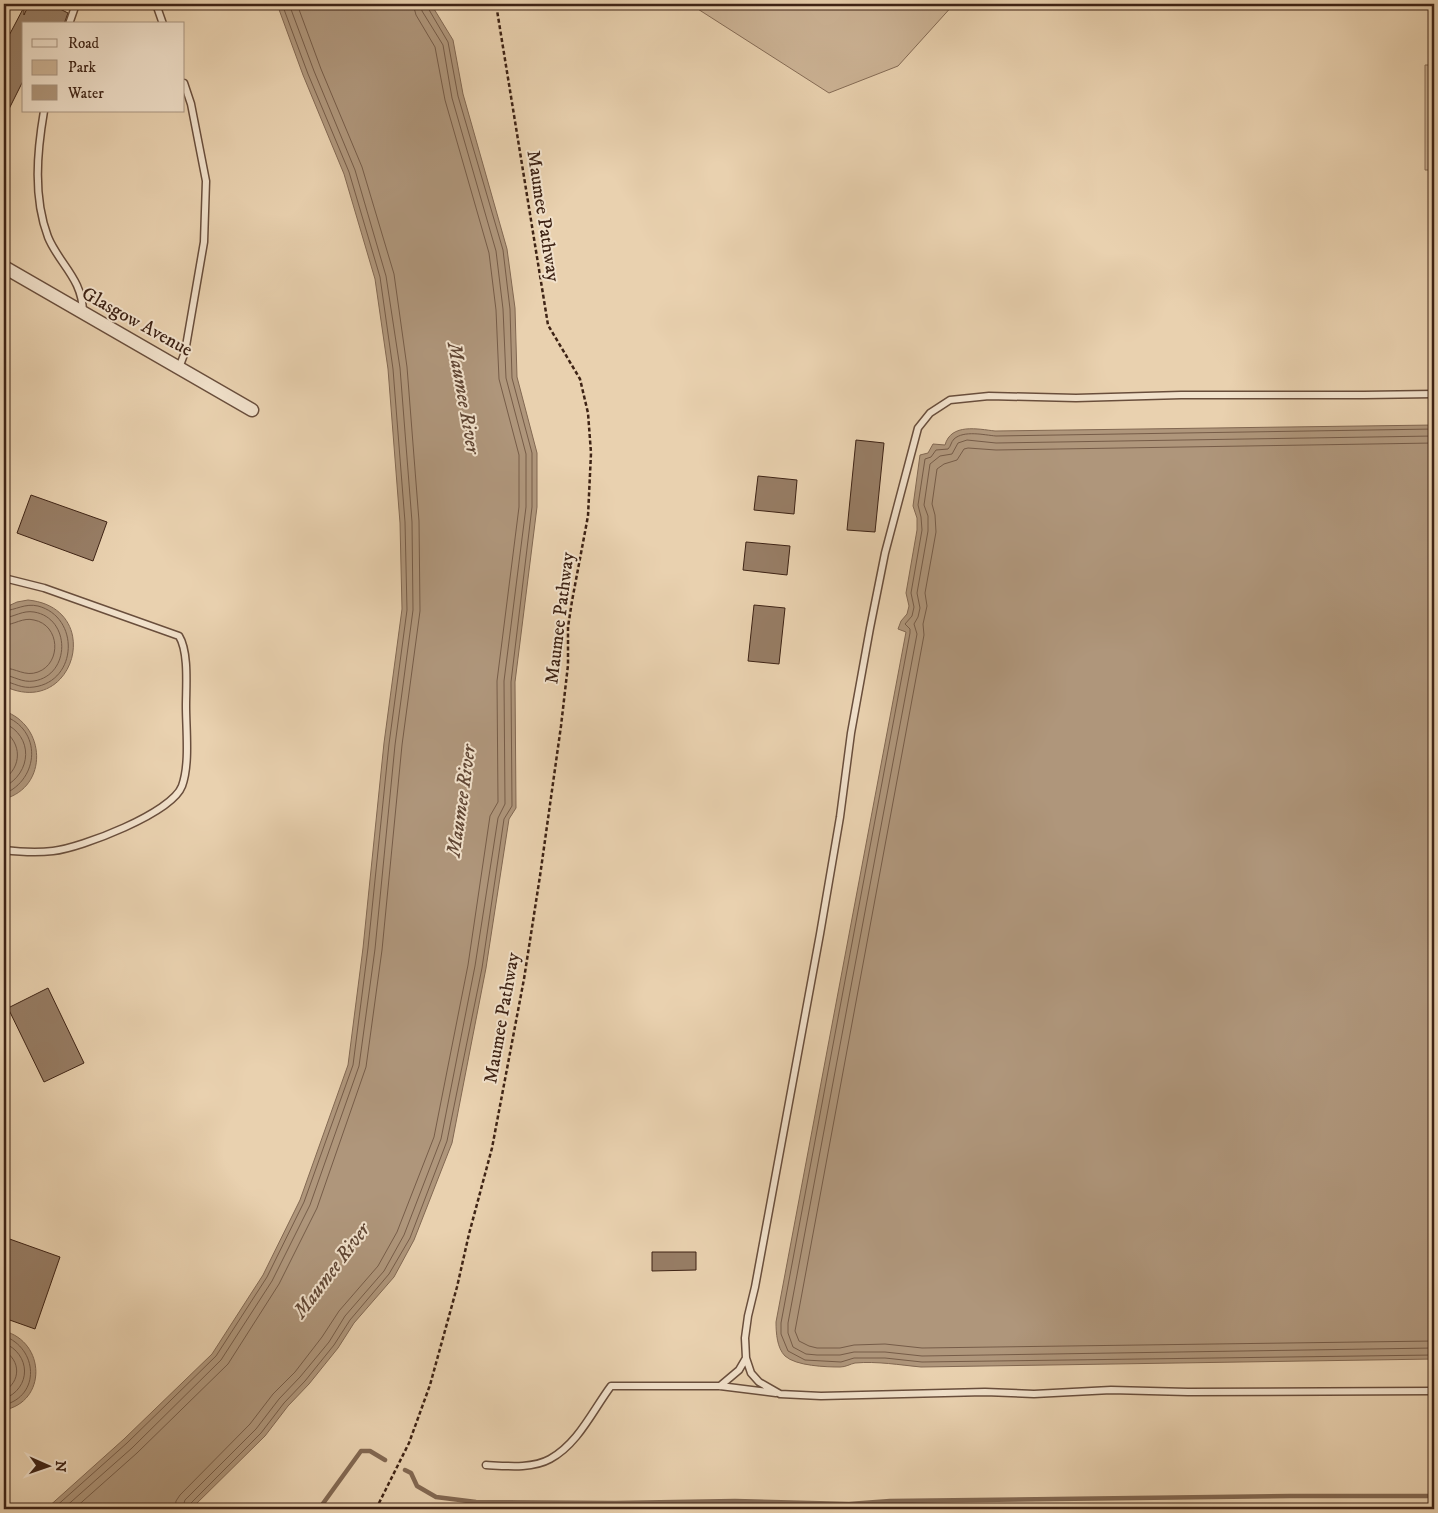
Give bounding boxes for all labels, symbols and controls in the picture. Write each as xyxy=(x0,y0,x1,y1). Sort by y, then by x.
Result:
legend xyxy=(22,22,185,112)
text: Road xyxy=(68,34,100,53)
text: Park xyxy=(68,58,97,77)
text: Water xyxy=(67,84,104,103)
street label: Maumee Pathway xyxy=(521,149,565,284)
street label: Glasgow Avenue xyxy=(78,282,196,362)
water label: Maumee River xyxy=(441,338,485,457)
street label: Maumee Pathway xyxy=(540,550,580,685)
water label: Maumee River xyxy=(442,742,482,860)
street label: Maumee Pathway xyxy=(479,950,525,1085)
water label: Maumee River xyxy=(287,1217,377,1325)
north arrow xyxy=(22,1440,72,1490)
text: N xyxy=(51,1460,69,1473)

